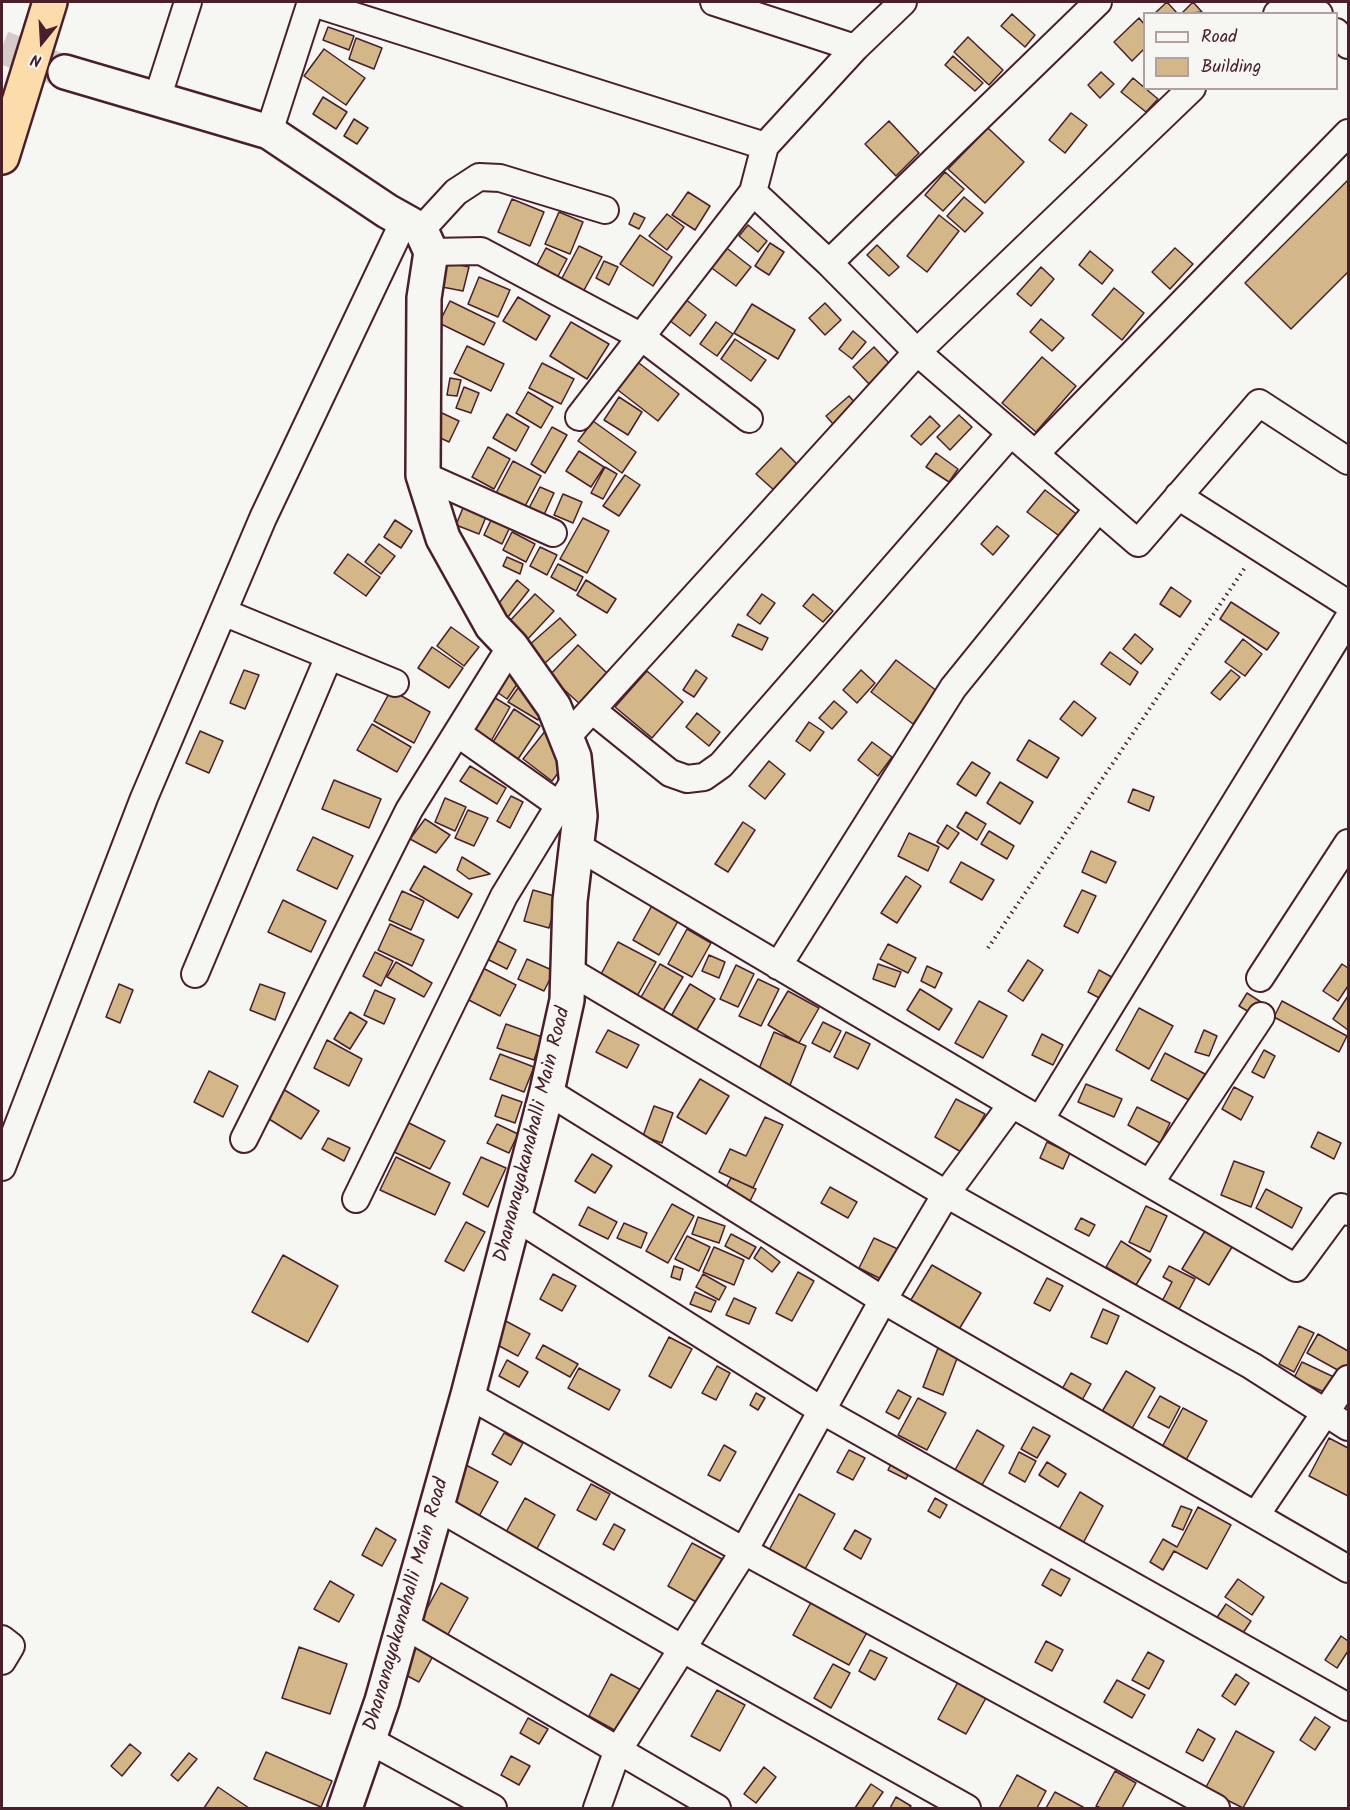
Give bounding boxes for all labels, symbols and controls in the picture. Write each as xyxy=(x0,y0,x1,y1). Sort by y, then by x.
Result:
north arrow xyxy=(12,12,72,72)
legend xyxy=(1143,12,1338,90)
text: Road xyxy=(1201,23,1237,52)
text: N xyxy=(28,46,45,73)
text: Building xyxy=(1201,53,1261,82)
street label: Dhananayakanahalli Main Road xyxy=(491,1005,577,1265)
street label: Dhananayakanahalli Main Road xyxy=(360,1476,456,1734)

